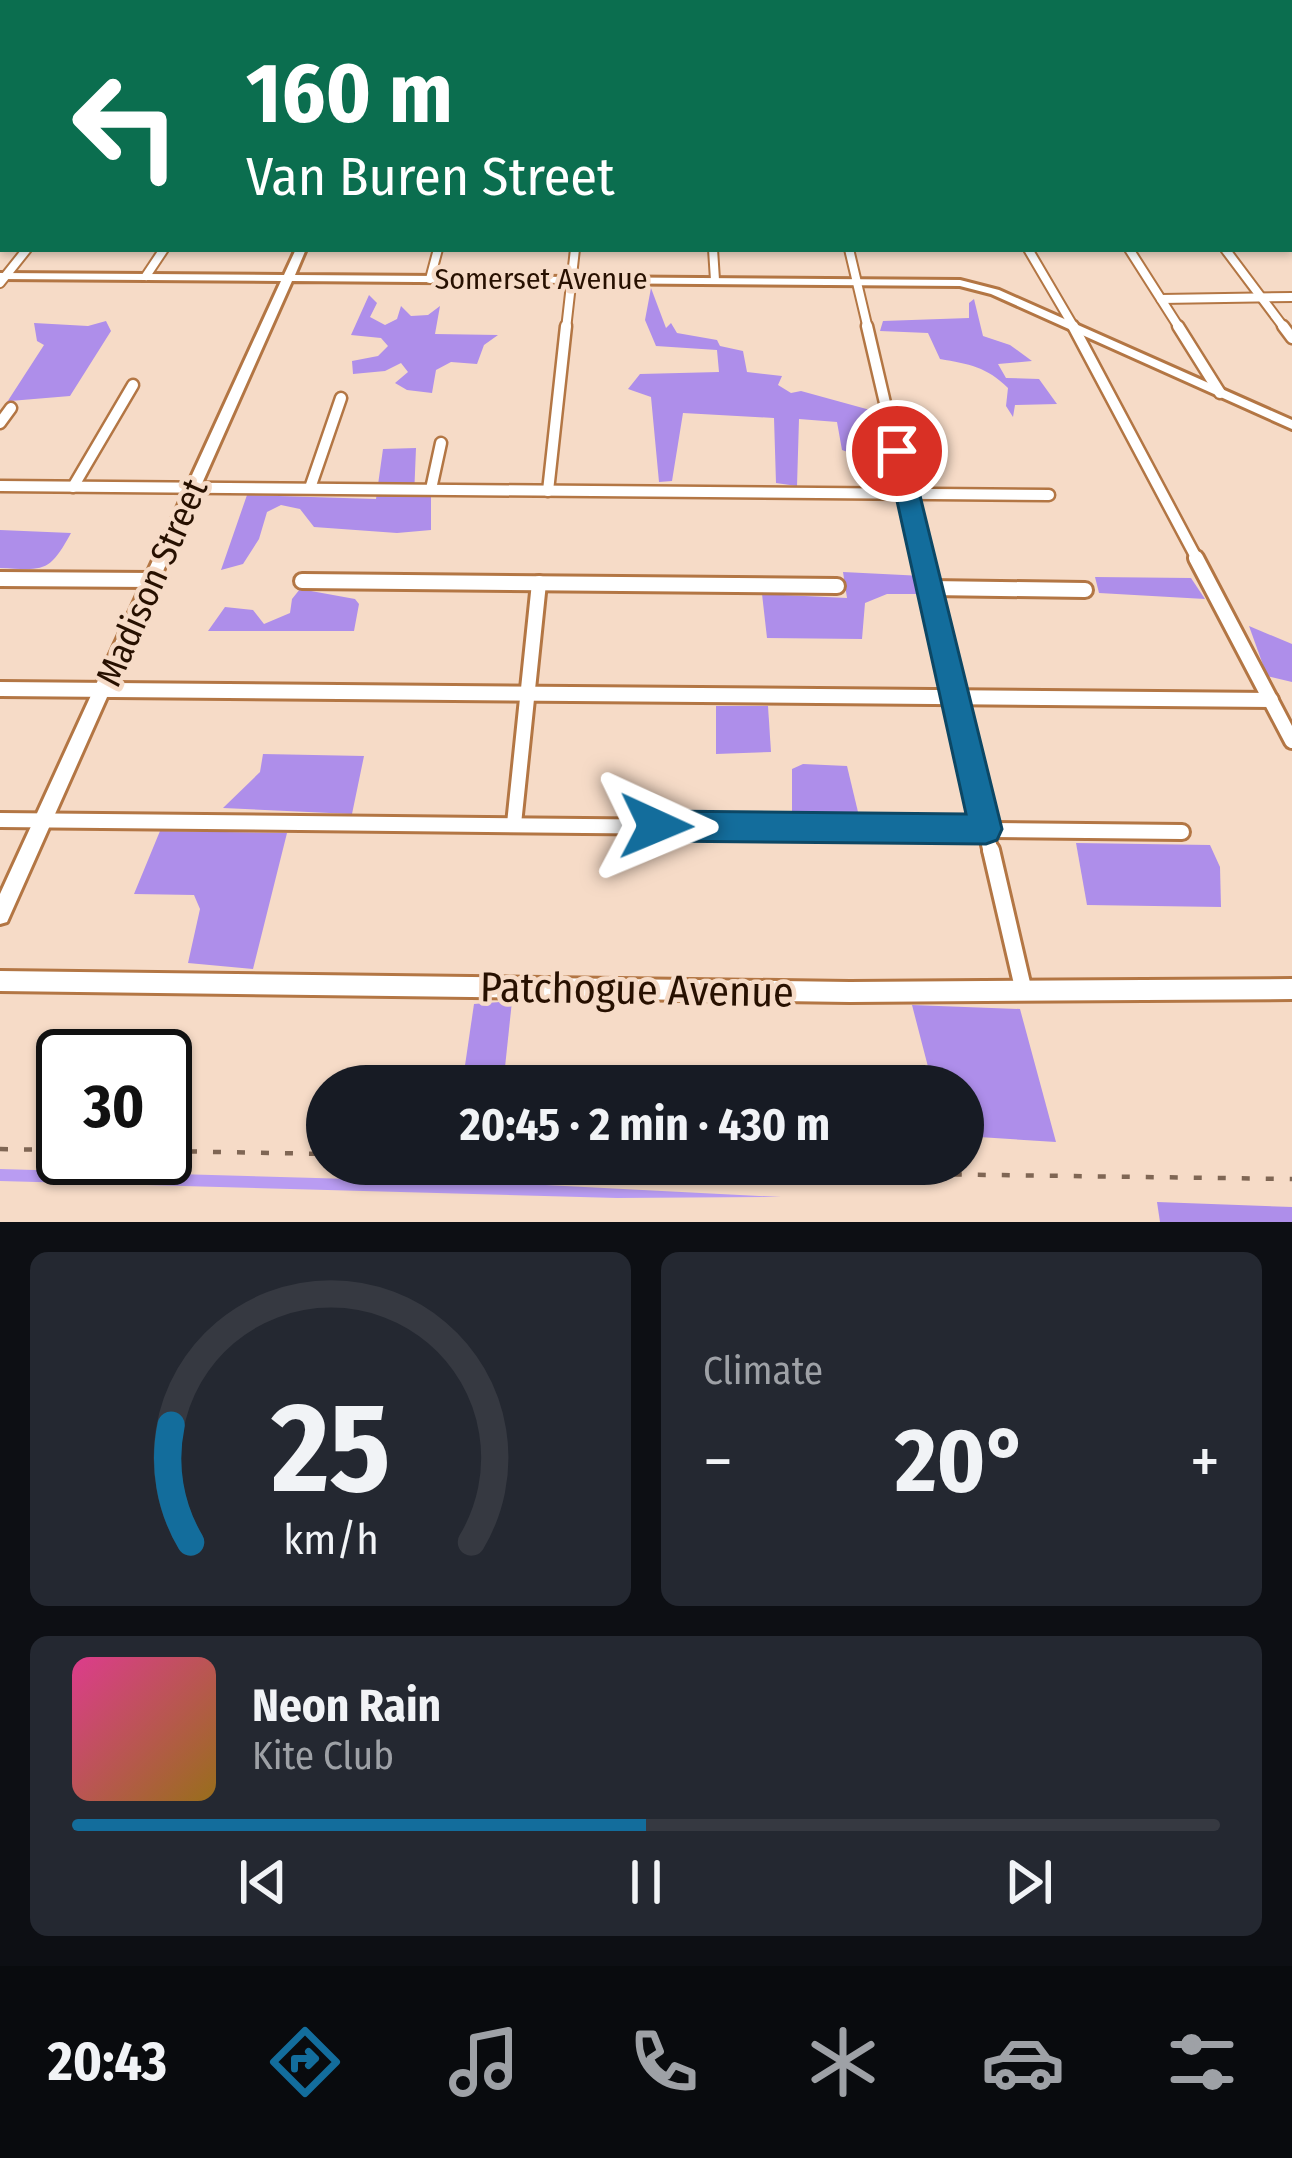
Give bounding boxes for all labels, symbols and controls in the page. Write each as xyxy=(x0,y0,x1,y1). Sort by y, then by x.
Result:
text: 160 m xyxy=(246,43,453,144)
icon: left xyxy=(48,48,204,204)
text: Van Buren Street xyxy=(246,145,615,209)
street label: Somerset Avenue xyxy=(434,261,648,297)
pin xyxy=(846,400,948,502)
icon: arrive xyxy=(864,418,930,484)
street label: Madison Street xyxy=(87,472,217,693)
position arrow xyxy=(593,763,719,889)
street label: Patchogue Avenue xyxy=(480,962,794,1018)
speed limit sign: 30 xyxy=(36,1029,192,1185)
text: 20:45 · 2 min · 430 m xyxy=(460,1098,830,1152)
text: Climate xyxy=(703,1348,823,1394)
text: 25 xyxy=(270,1374,390,1524)
text: 20° xyxy=(895,1407,1028,1515)
text: − xyxy=(703,1422,733,1501)
text: + xyxy=(1190,1422,1220,1501)
text: km/h xyxy=(283,1514,378,1565)
text: Neon Rain xyxy=(252,1679,441,1733)
text: Kite Club xyxy=(252,1733,394,1779)
icon: previous xyxy=(230,1849,296,1915)
icon: pause xyxy=(613,1849,679,1915)
icon: next xyxy=(996,1849,1062,1915)
icon: directions xyxy=(263,2020,347,2104)
icon: music xyxy=(442,2020,526,2104)
icon: phone xyxy=(622,2020,706,2104)
icon: climate xyxy=(801,2020,885,2104)
icon: car xyxy=(981,2020,1065,2104)
icon: filters xyxy=(1160,2020,1244,2104)
text: 20:43 xyxy=(48,2030,167,2094)

